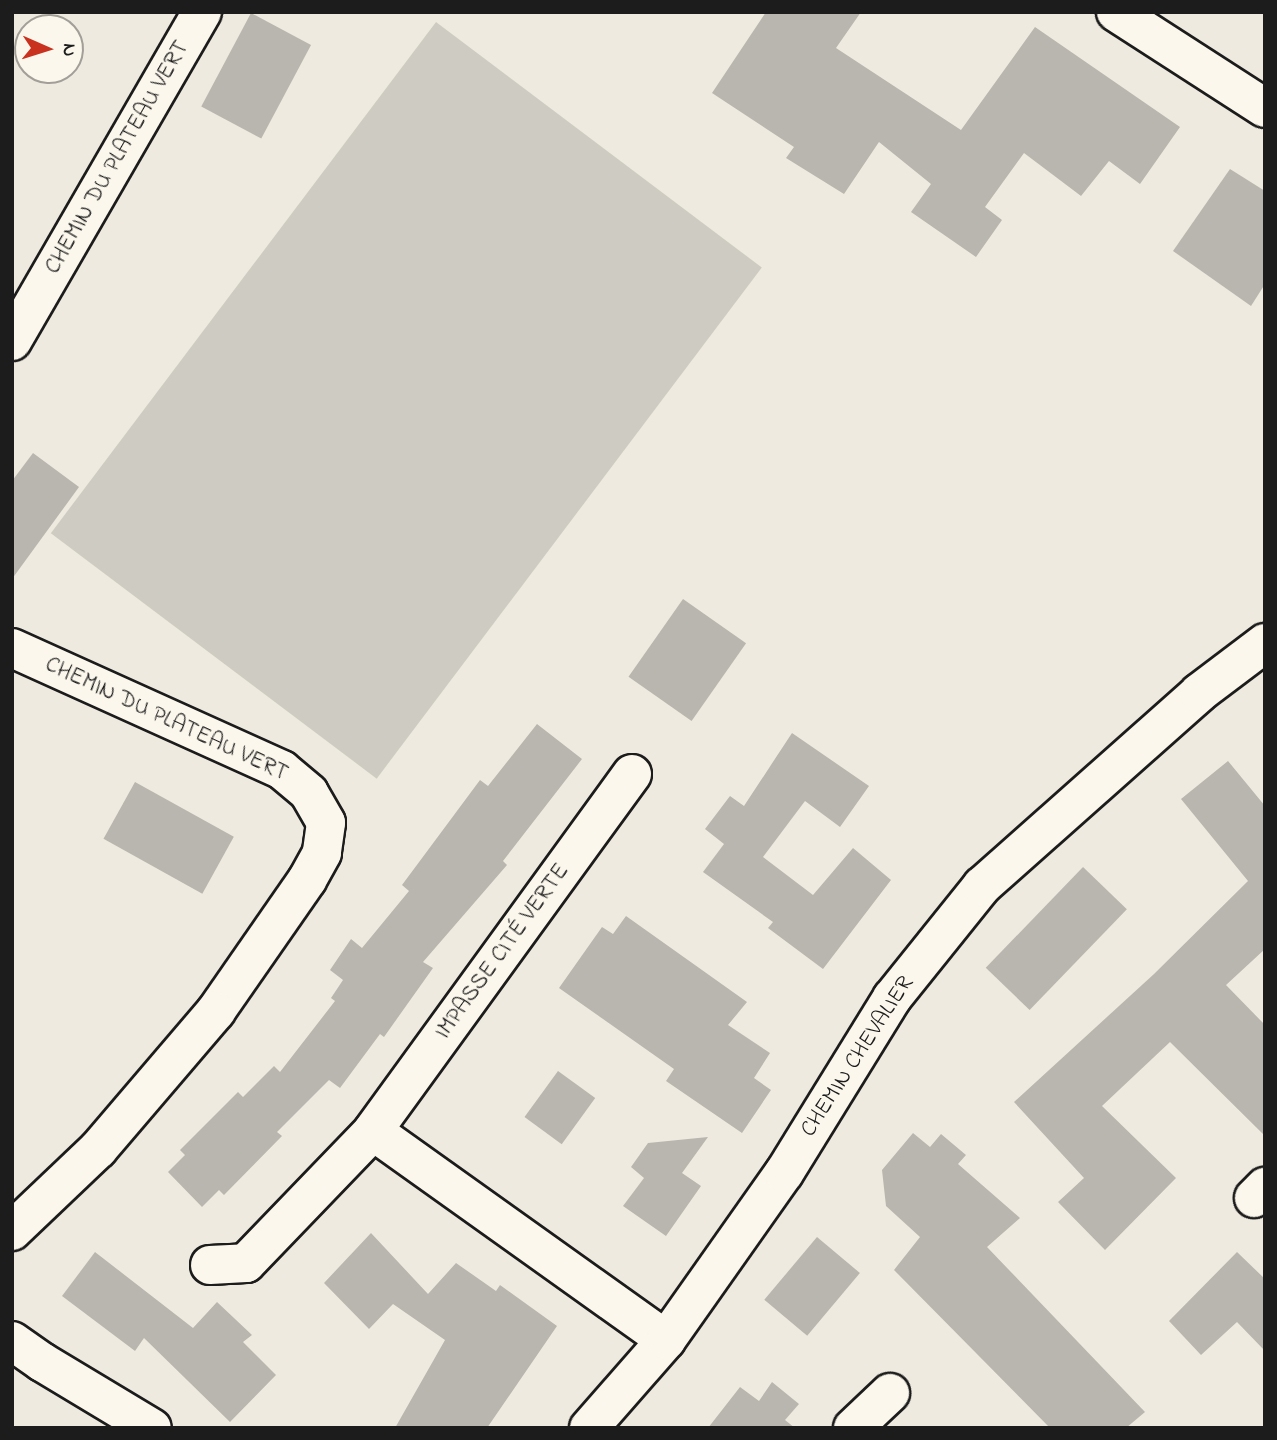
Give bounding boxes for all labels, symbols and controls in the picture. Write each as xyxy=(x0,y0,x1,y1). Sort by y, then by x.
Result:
north arrow xyxy=(14,14,84,84)
street label: CHEMIN DU PLATEAU VERT xyxy=(40,37,196,279)
street label: CHEMIN DU PLATEAU VERT xyxy=(40,652,292,788)
street label: IMPASSE CITÉ VERTE xyxy=(430,859,576,1045)
street label: CHEMIN CHEVALIER xyxy=(796,971,920,1143)

